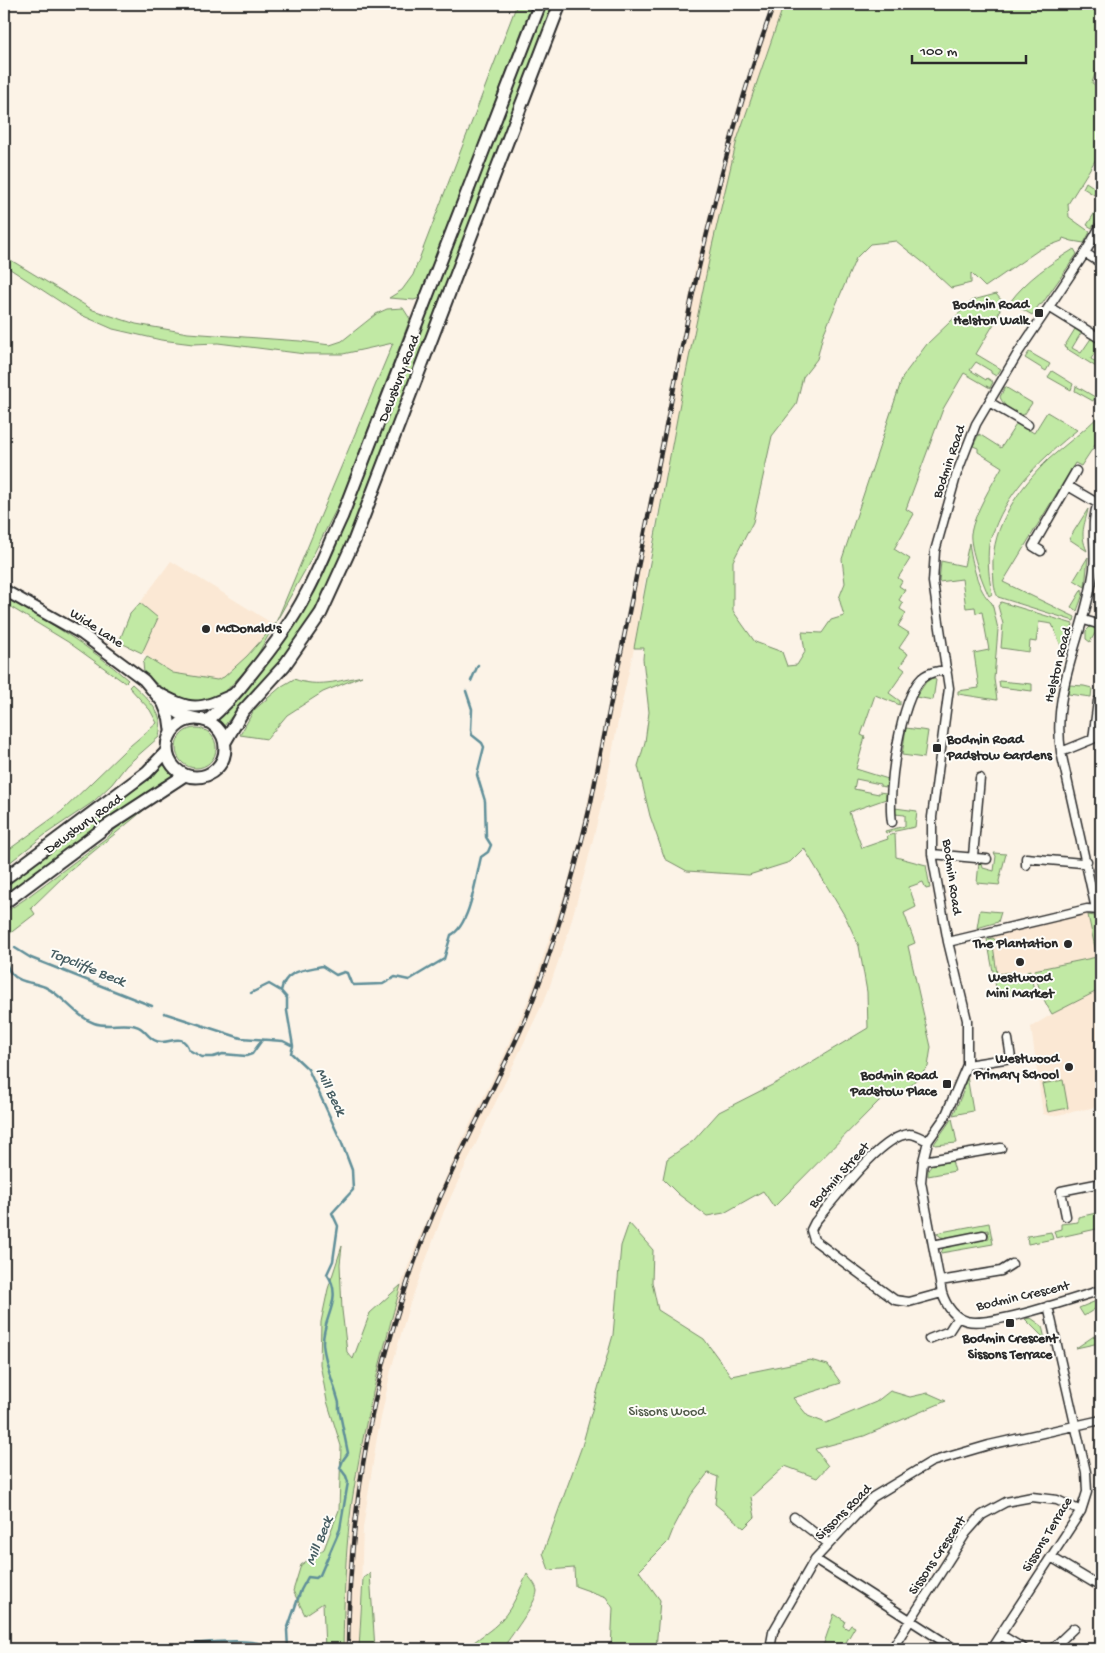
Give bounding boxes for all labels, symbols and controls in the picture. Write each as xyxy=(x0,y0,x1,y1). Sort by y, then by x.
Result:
scale bar xyxy=(912,32,1026,64)
text: 100 m xyxy=(919,43,958,61)
place label: Bodmin Road Helston Walk xyxy=(952,297,1031,330)
marker: Bodmin Road Helston Walk xyxy=(1033,307,1045,319)
street label: Dewsbury Road xyxy=(375,331,425,426)
street label: Bodmin Road xyxy=(929,422,971,502)
street label: Wide Lane xyxy=(66,605,127,653)
place label: McDonald's xyxy=(216,621,282,638)
marker: McDonald's xyxy=(200,623,212,635)
street label: Helston Road xyxy=(1041,624,1077,704)
place label: Bodmin Road Padstow Gardens xyxy=(946,732,1053,765)
marker: Bodmin Road Padstow Gardens xyxy=(931,742,943,754)
street label: Dewsbury Road xyxy=(41,790,128,860)
street label: Bodmin Road xyxy=(937,837,965,918)
place label: The Plantation xyxy=(972,936,1058,953)
marker: The Plantation xyxy=(1062,938,1074,950)
water label: Topcliffe Beck xyxy=(46,945,129,992)
marker: Westwood Mini Market xyxy=(1014,956,1026,968)
place label: Westwood Mini Market xyxy=(986,970,1055,1003)
place label: Westwood Primary School xyxy=(973,1051,1061,1084)
marker: Westwood Primary School xyxy=(1063,1061,1075,1073)
water label: Mill Beck xyxy=(311,1065,350,1120)
place label: Bodmin Road Padstow Place xyxy=(849,1068,939,1101)
marker: Bodmin Road Padstow Place xyxy=(941,1078,953,1090)
street label: Bodmin Street xyxy=(805,1139,875,1213)
street label: Bodmin Crescent xyxy=(974,1278,1072,1316)
marker: Bodmin Crescent Sissons Terrace xyxy=(1004,1317,1016,1329)
place label: Bodmin Crescent Sissons Terrace xyxy=(962,1331,1059,1364)
park label: Sissons Wood xyxy=(629,1404,707,1421)
street label: Sissons Road xyxy=(812,1480,877,1545)
street label: Sissons Terrace xyxy=(1019,1494,1077,1576)
street label: Sissons Crescent xyxy=(905,1512,971,1599)
water label: Mill Beck xyxy=(302,1513,338,1568)

